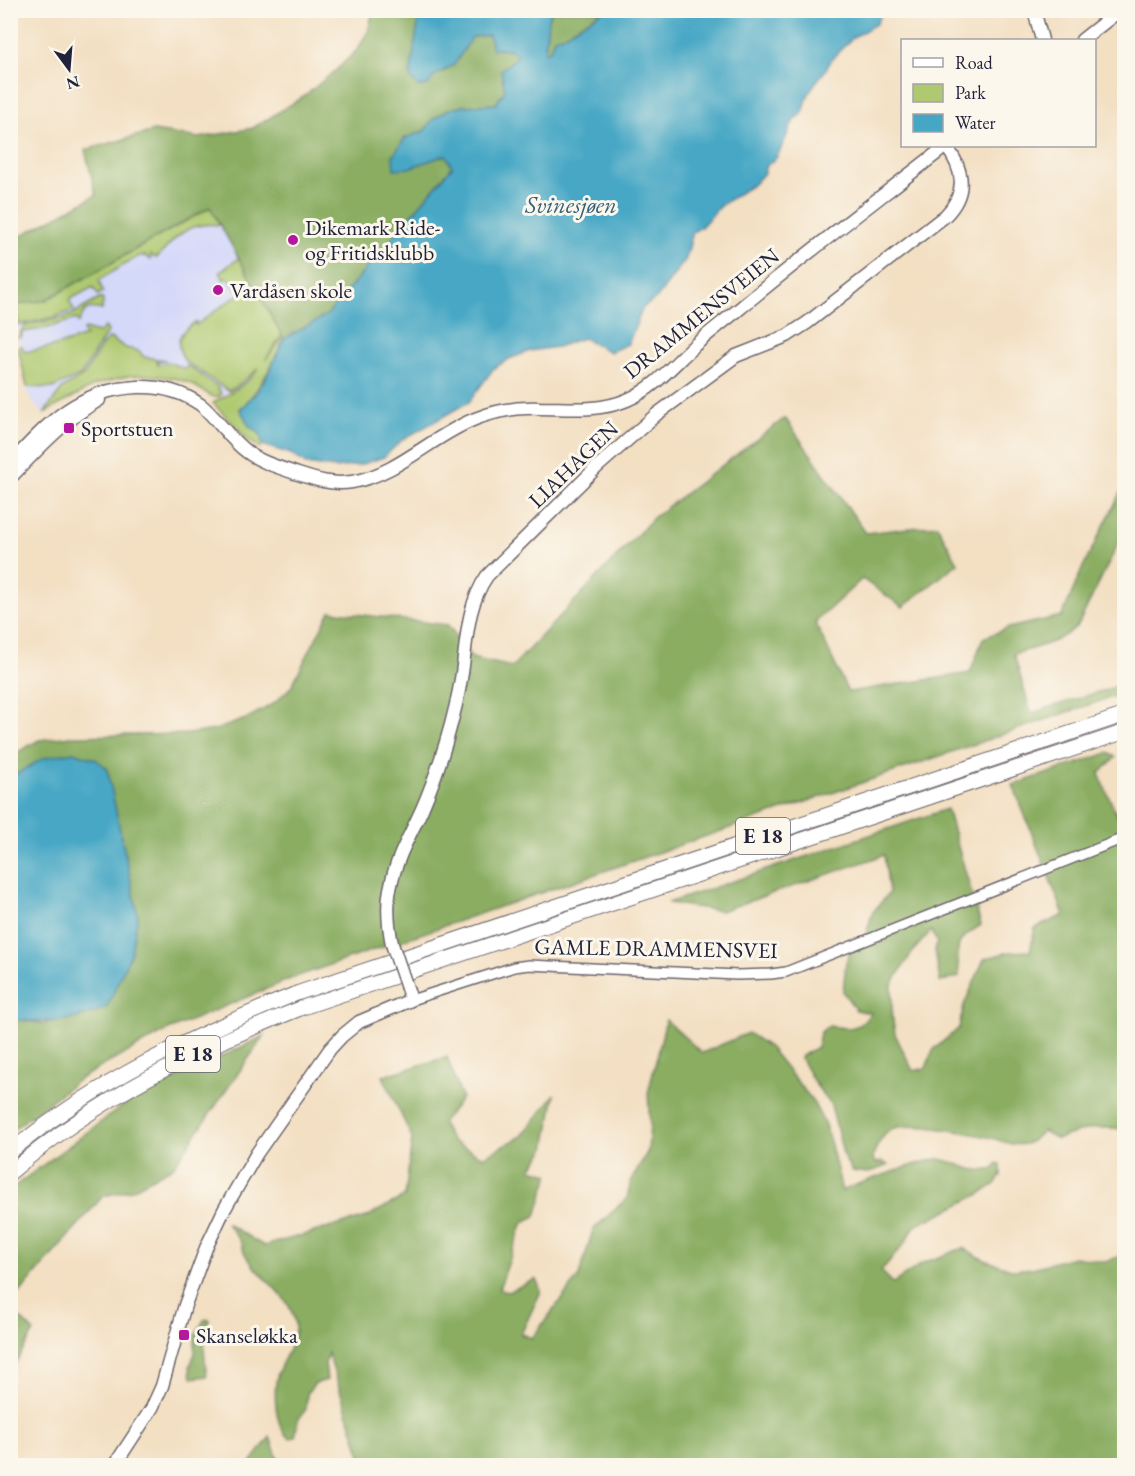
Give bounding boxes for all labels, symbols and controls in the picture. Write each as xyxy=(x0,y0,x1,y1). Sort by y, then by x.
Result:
north arrow xyxy=(39,39,99,99)
legend xyxy=(901,39,1096,147)
text: Road xyxy=(955,51,994,74)
text: N xyxy=(64,71,82,95)
text: Park xyxy=(955,81,986,104)
text: Water xyxy=(955,111,996,134)
water label: Svinesjøen xyxy=(524,189,617,220)
place label: Dikemark Ride- og Fritidsklubb xyxy=(305,213,441,267)
marker: Dikemark Ride- og Fritidsklubb xyxy=(286,233,300,247)
street label: DRAMMENSVEIEN xyxy=(617,241,786,385)
place label: Vardåsen skole xyxy=(230,276,353,305)
marker: Vardåsen skole xyxy=(211,283,225,297)
place label: Sportstuen xyxy=(81,414,174,443)
street label: LIAHAGEN xyxy=(522,414,625,514)
marker: Sportstuen xyxy=(62,421,76,435)
road number: E 18 xyxy=(736,818,790,854)
street label: GAMLE DRAMMENSVEI xyxy=(534,932,778,965)
road number: E 18 xyxy=(166,1036,220,1072)
place label: Skanseløkka xyxy=(196,1321,298,1350)
marker: Skanseløkka xyxy=(177,1328,191,1342)

